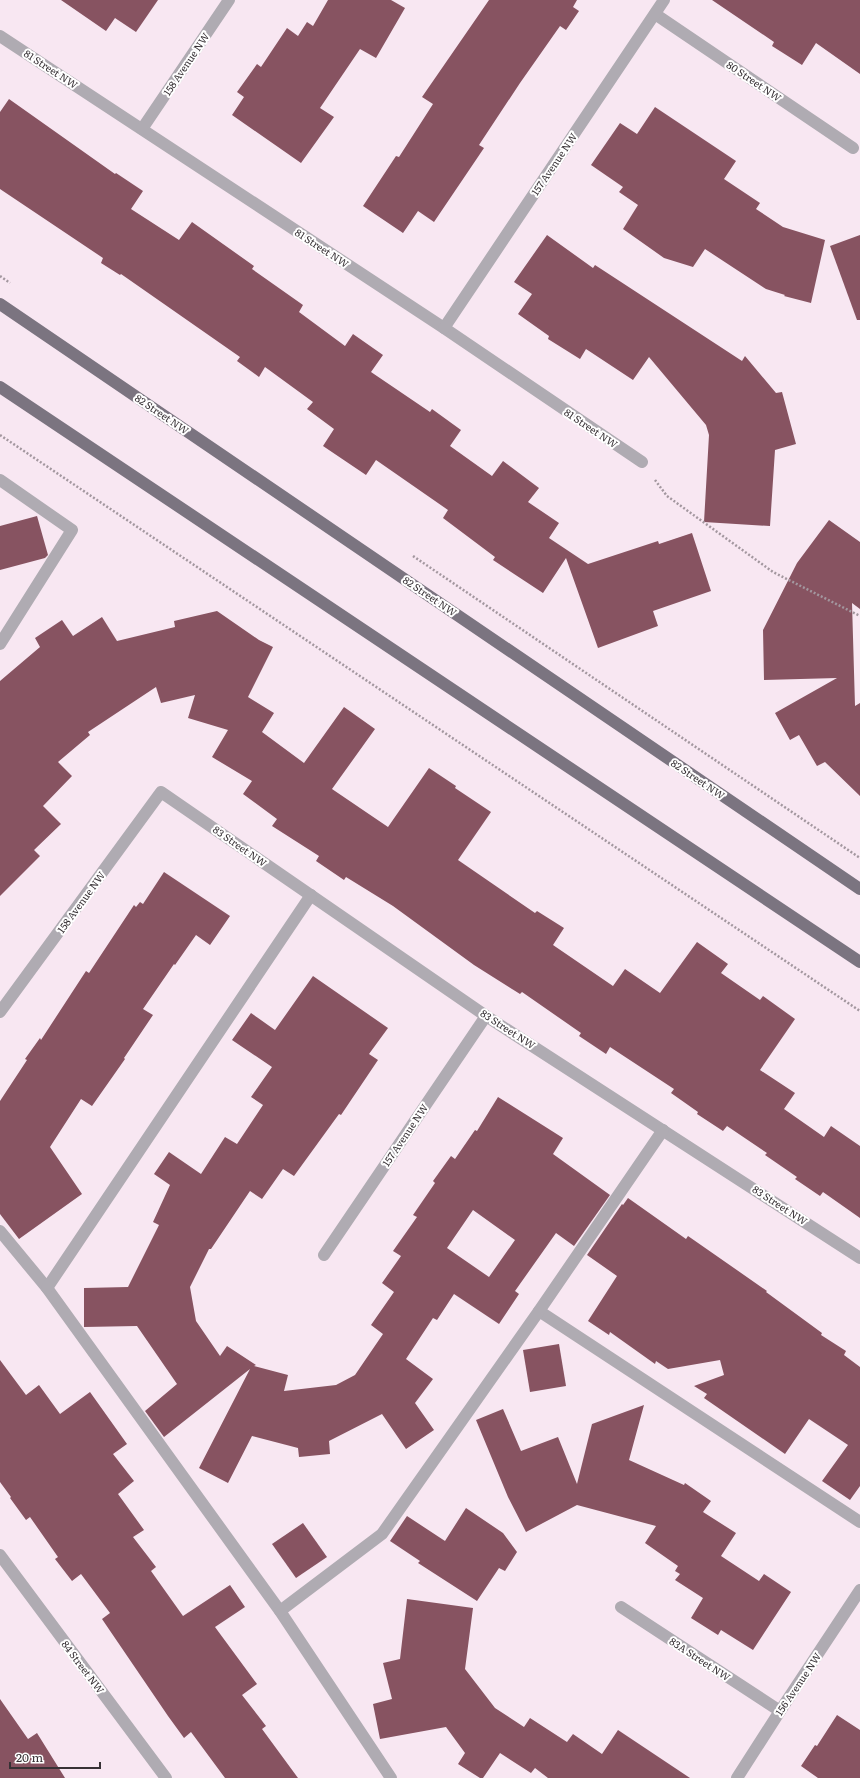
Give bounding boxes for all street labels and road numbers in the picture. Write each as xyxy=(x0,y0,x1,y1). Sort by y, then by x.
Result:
street label: 158 Avenue NW xyxy=(159,29,212,98)
street label: 81 Street NW xyxy=(21,46,81,92)
street label: 80 Street NW xyxy=(724,57,785,105)
street label: 157 Avenue NW xyxy=(527,129,580,198)
street label: 81 Street NW xyxy=(292,225,352,271)
street label: 82 Street NW xyxy=(132,390,192,437)
street label: 81 Street NW xyxy=(562,404,621,451)
street label: 82 Street NW xyxy=(400,572,460,619)
street label: 82 Street NW xyxy=(668,755,728,802)
street label: 83 Street NW xyxy=(210,821,270,870)
street label: 158 Avenue NW xyxy=(53,868,108,936)
street label: 83 Street NW xyxy=(478,1005,539,1052)
street label: 157 Avenue NW xyxy=(378,1100,431,1169)
street label: 83 Street NW xyxy=(750,1181,811,1228)
street label: 83A Street NW xyxy=(667,1633,734,1684)
street label: 84 Street NW xyxy=(58,1637,108,1696)
street label: 156 Avenue NW xyxy=(771,1649,824,1718)

